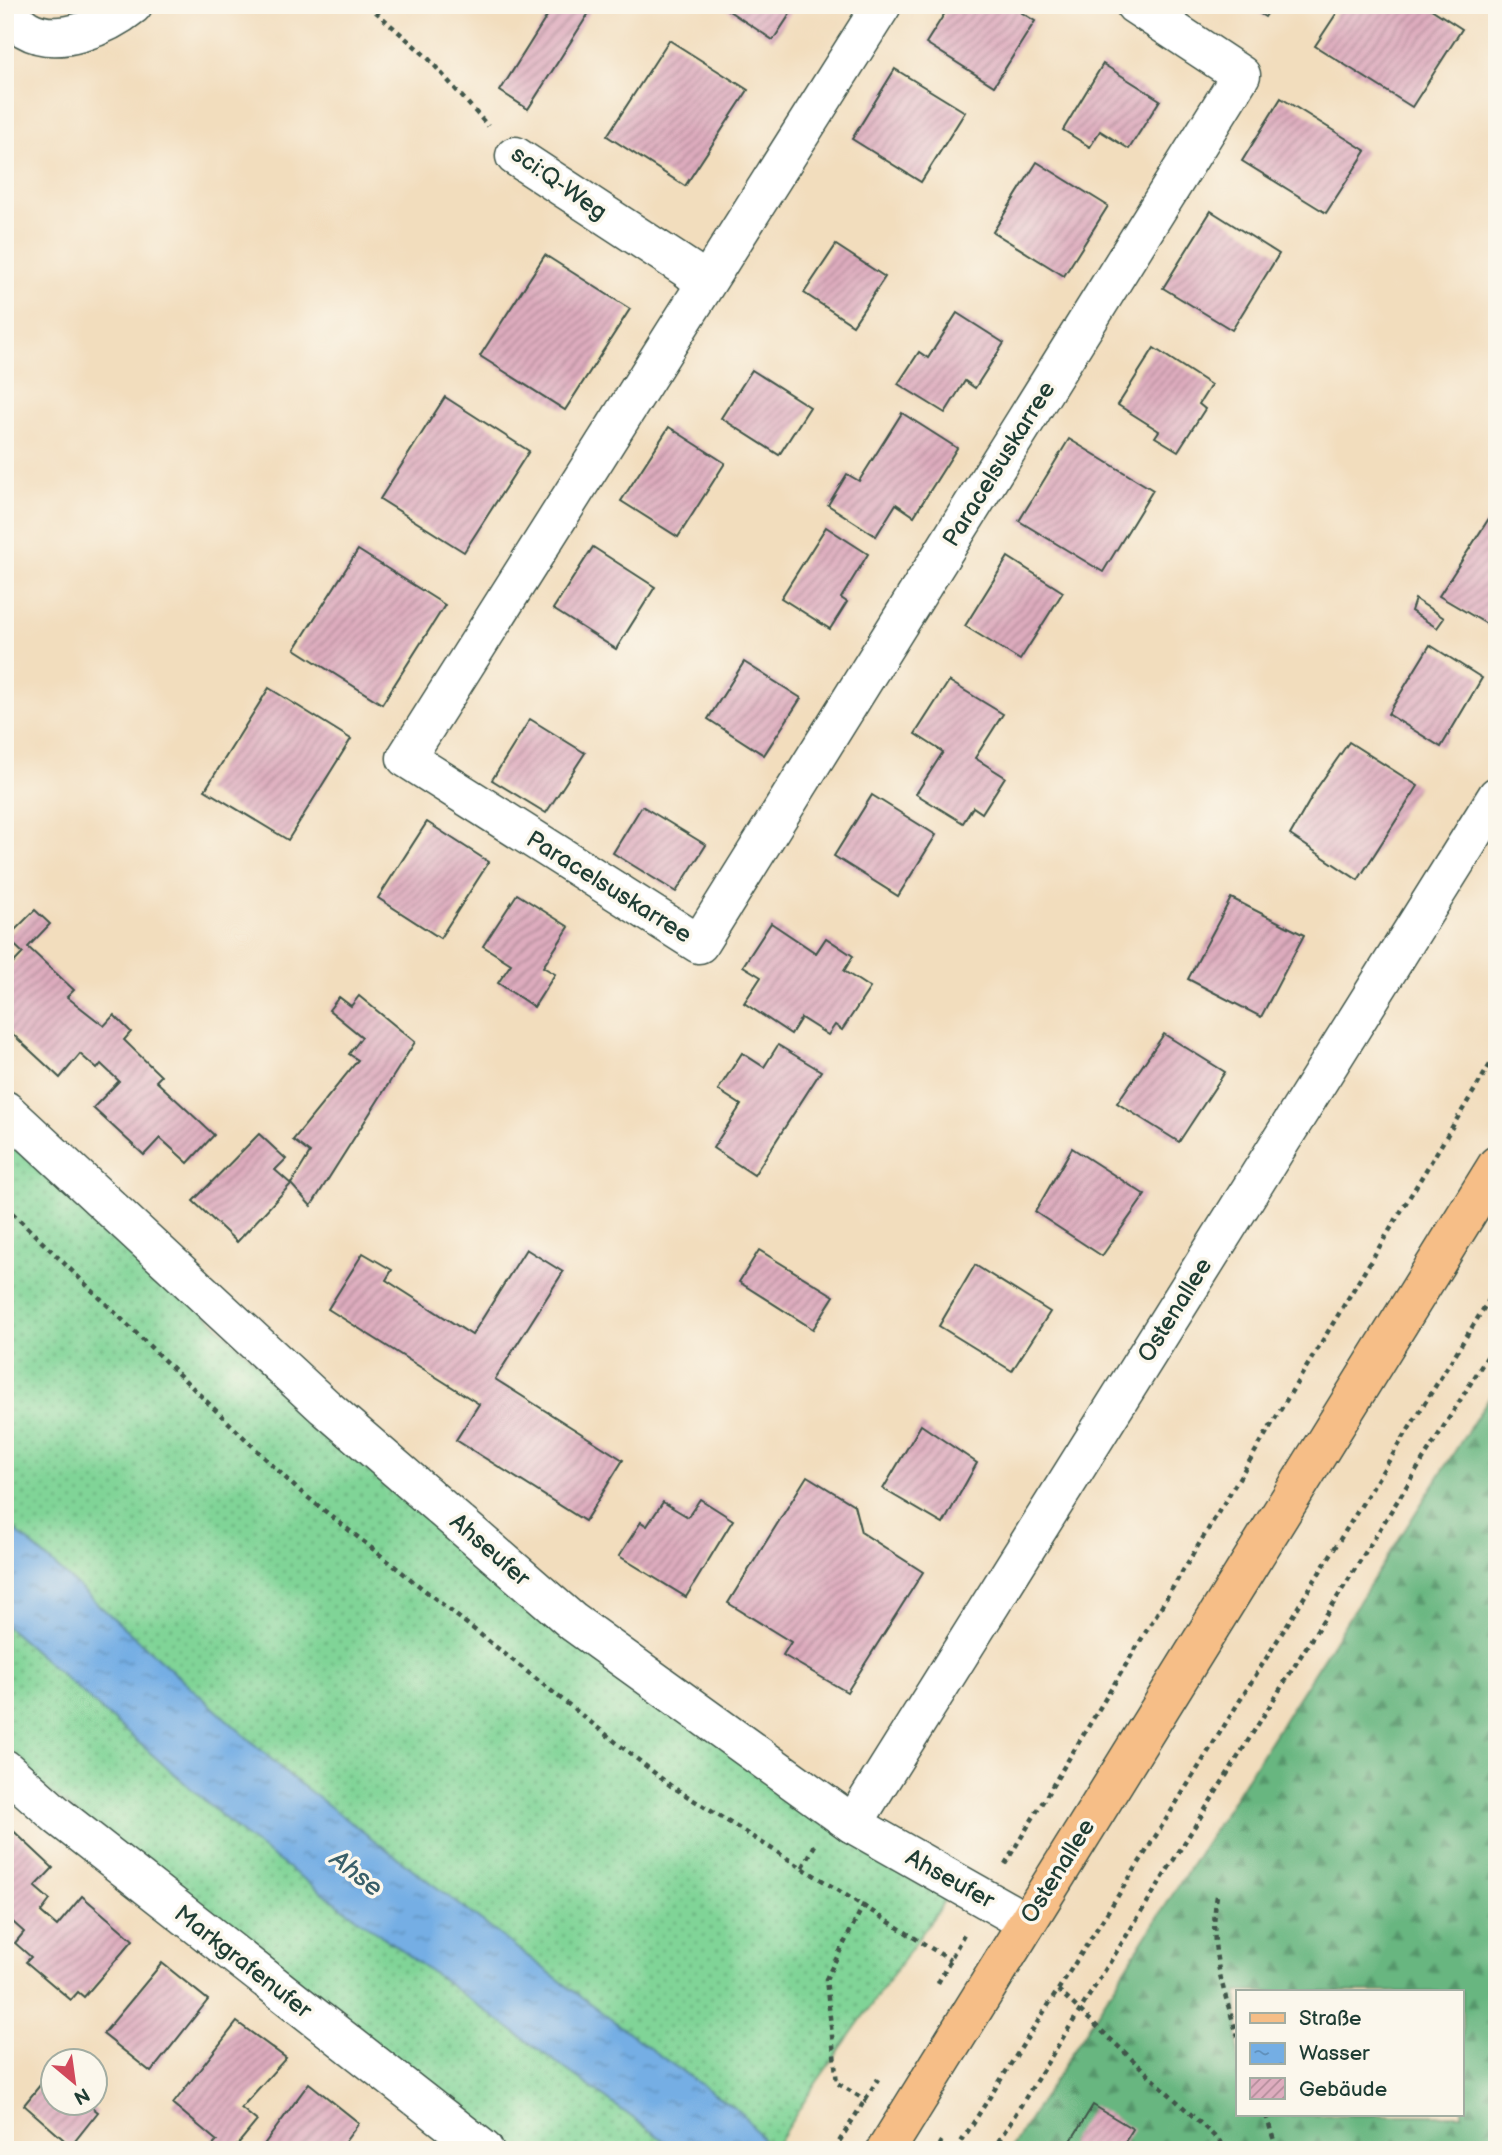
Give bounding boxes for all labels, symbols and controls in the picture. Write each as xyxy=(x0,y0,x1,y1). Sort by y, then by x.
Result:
street label: sci:Q-Weg xyxy=(505,139,613,227)
street label: Paracelsuskarree xyxy=(937,376,1061,552)
street label: Paracelsuskarree xyxy=(521,825,697,949)
street label: Ostenallee xyxy=(1132,1253,1218,1367)
street label: Ahseufer xyxy=(444,1507,536,1593)
street label: Ostenallee xyxy=(1015,1814,1101,1928)
water label: Ahse xyxy=(322,1843,388,1904)
street label: Ahseufer xyxy=(901,1843,1000,1915)
street label: Markgrafenufer xyxy=(168,1899,318,2025)
legend xyxy=(1236,1990,1464,2116)
text: Straße xyxy=(1299,2006,1361,2031)
text: Wasser xyxy=(1299,2041,1370,2066)
north arrow xyxy=(38,2046,108,2116)
text: Gebäude xyxy=(1299,2077,1387,2102)
text: N xyxy=(70,2082,93,2109)

